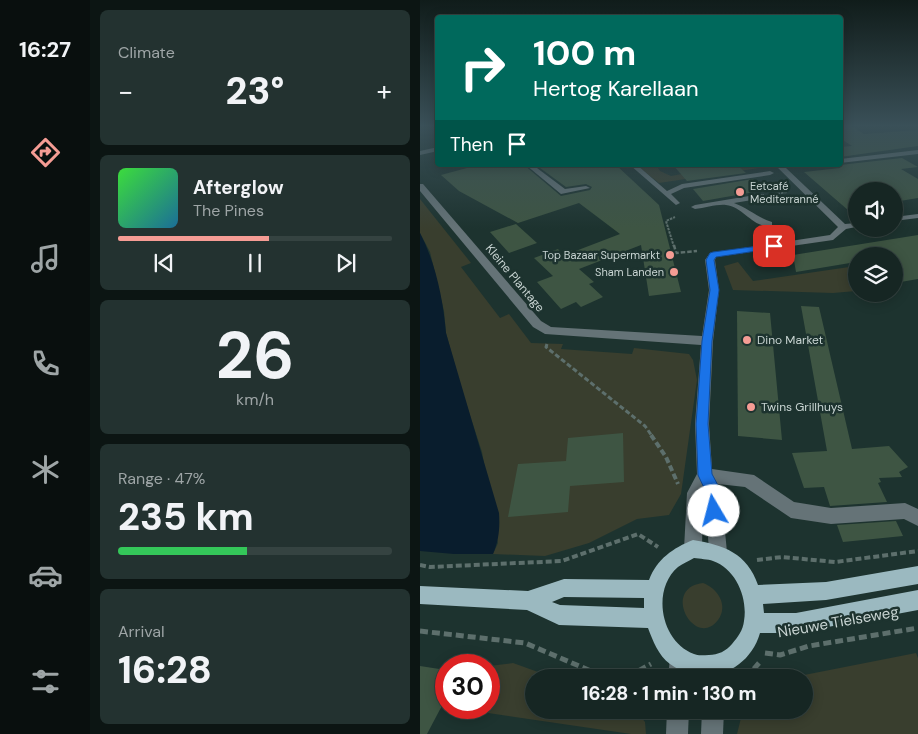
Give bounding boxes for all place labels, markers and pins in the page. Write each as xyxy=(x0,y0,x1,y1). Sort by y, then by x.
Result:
place label: Eetcafé Mediterranné xyxy=(750,179,818,206)
marker: Eetcafé Mediterranné xyxy=(734,186,746,198)
pin xyxy=(753,225,795,267)
place label: Top Bazaar Supermarkt xyxy=(542,248,660,262)
marker: Top Bazaar Supermarkt xyxy=(664,249,676,261)
place label: Sham Landen xyxy=(595,265,664,279)
marker: Sham Landen xyxy=(668,266,680,278)
place label: Dino Market xyxy=(757,332,824,348)
marker: Dino Market xyxy=(741,334,753,346)
place label: Twins Grillhuys xyxy=(761,399,843,415)
marker: Twins Grillhuys xyxy=(745,401,757,413)

